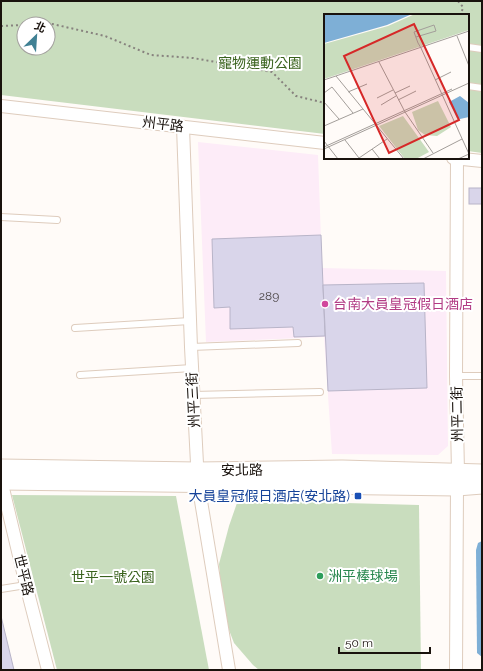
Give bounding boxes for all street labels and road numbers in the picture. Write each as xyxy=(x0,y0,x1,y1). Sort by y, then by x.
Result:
street label: 州平路 xyxy=(141,114,185,134)
street label: 州平三街 xyxy=(184,372,202,428)
street label: 州平二街 xyxy=(449,386,465,442)
street label: 安北路 xyxy=(221,462,263,478)
street label: 世平路 xyxy=(11,553,37,597)

